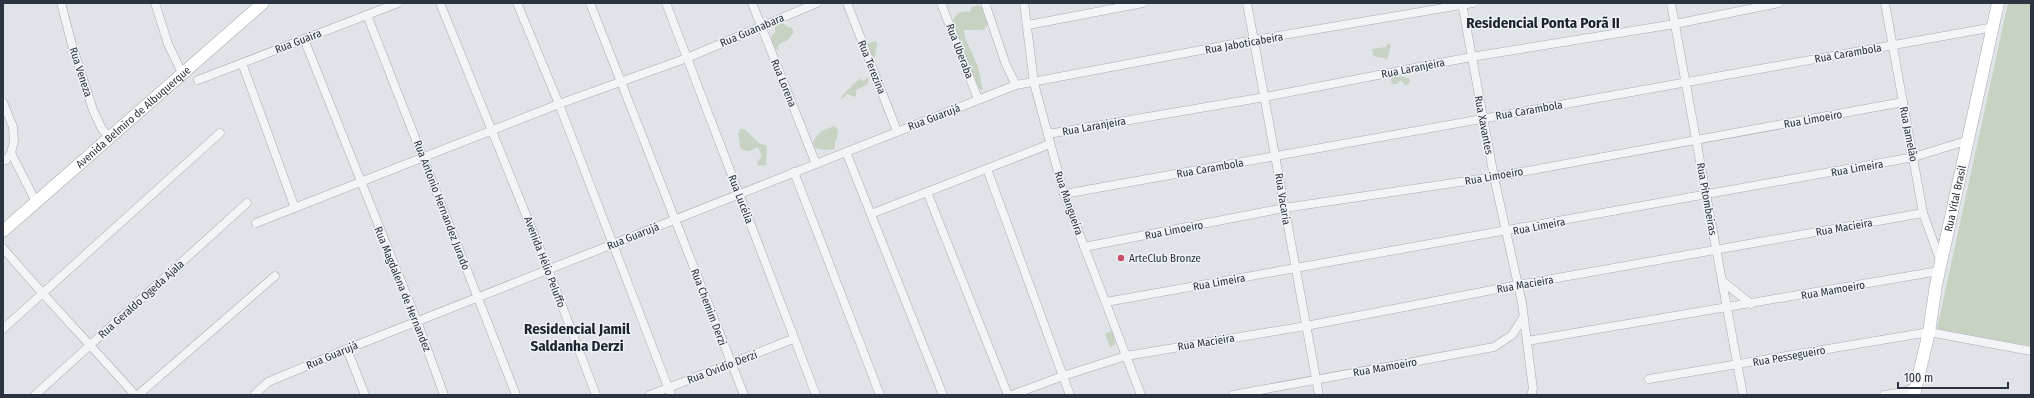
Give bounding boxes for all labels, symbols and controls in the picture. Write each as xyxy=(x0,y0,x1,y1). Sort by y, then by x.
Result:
street label: Rua Guanabara xyxy=(718,11,786,50)
district label: Residencial Ponta Porã II xyxy=(1466,14,1620,32)
street label: Rua Uberaba xyxy=(943,22,976,80)
street label: Rua Guaira xyxy=(273,27,323,56)
street label: Rua Jaboticabeira xyxy=(1204,30,1284,57)
street label: Rua Terezina xyxy=(855,38,888,96)
street label: Rua Carambola xyxy=(1814,41,1883,66)
street label: Rua Veneza xyxy=(66,46,95,99)
street label: Rua Laranjeira xyxy=(1380,56,1446,81)
street label: Rua Lorena xyxy=(768,57,799,109)
street label: Avenida Belmiro de Albuquerque xyxy=(73,64,193,171)
street label: Rua Xavantes xyxy=(1471,95,1496,156)
street label: Rua Carambola xyxy=(1495,98,1564,123)
street label: Rua Guarujá xyxy=(906,102,962,133)
street label: Rua Jamelão xyxy=(1897,105,1920,163)
street label: Rua Limoeiro xyxy=(1783,108,1844,131)
street label: Rua Laranjeira xyxy=(1061,114,1127,138)
street label: Rua Antonio Hernandez Jurado xyxy=(411,138,472,272)
street label: Rua Carambola xyxy=(1176,156,1245,181)
street label: Rua Limeira xyxy=(1830,157,1884,179)
street label: Rua Pitombeiras xyxy=(1694,162,1719,237)
street label: Rua Vital Brasil xyxy=(1942,164,1969,233)
street label: Rua Limoeiro xyxy=(1464,165,1525,188)
street label: Rua Mangueira xyxy=(1052,170,1086,237)
street label: Rua Vacaria xyxy=(1272,172,1293,226)
street label: Rua Lucélia xyxy=(725,173,756,225)
street label: Avenida Hélio Peluffo xyxy=(521,215,568,310)
street label: Rua Limeira xyxy=(1512,215,1566,238)
street label: Rua Macieira xyxy=(1815,216,1874,239)
street label: Rua Limoeiro xyxy=(1144,218,1205,243)
street label: Rua Guarujá xyxy=(605,220,661,253)
street label: Rua Magdalena de Hernandez xyxy=(372,225,434,354)
place label: ArteClub Bronze xyxy=(1129,252,1201,265)
marker: ArteClub Bronze xyxy=(1116,253,1126,263)
street label: Rua Geraldo Ogeda Ajala xyxy=(96,258,187,341)
street label: Rua Chemim Derzi xyxy=(688,267,729,348)
street label: Rua Limeira xyxy=(1192,271,1246,293)
street label: Rua Macieira xyxy=(1496,273,1555,296)
street label: Rua Mamoeiro xyxy=(1800,278,1866,303)
district label: Residencial Jamil Saldanha Derzi xyxy=(524,320,631,355)
street label: Rua Macieira xyxy=(1177,332,1235,353)
street label: Rua Guarujá xyxy=(304,339,360,372)
street label: Rua Pessegueiro xyxy=(1752,344,1827,369)
street label: Rua Ovidio Derzi xyxy=(685,348,759,387)
street label: Rua Mamoeiro xyxy=(1352,355,1418,380)
scale bar xyxy=(1898,364,2008,390)
text: 100 m xyxy=(1904,371,1933,385)

